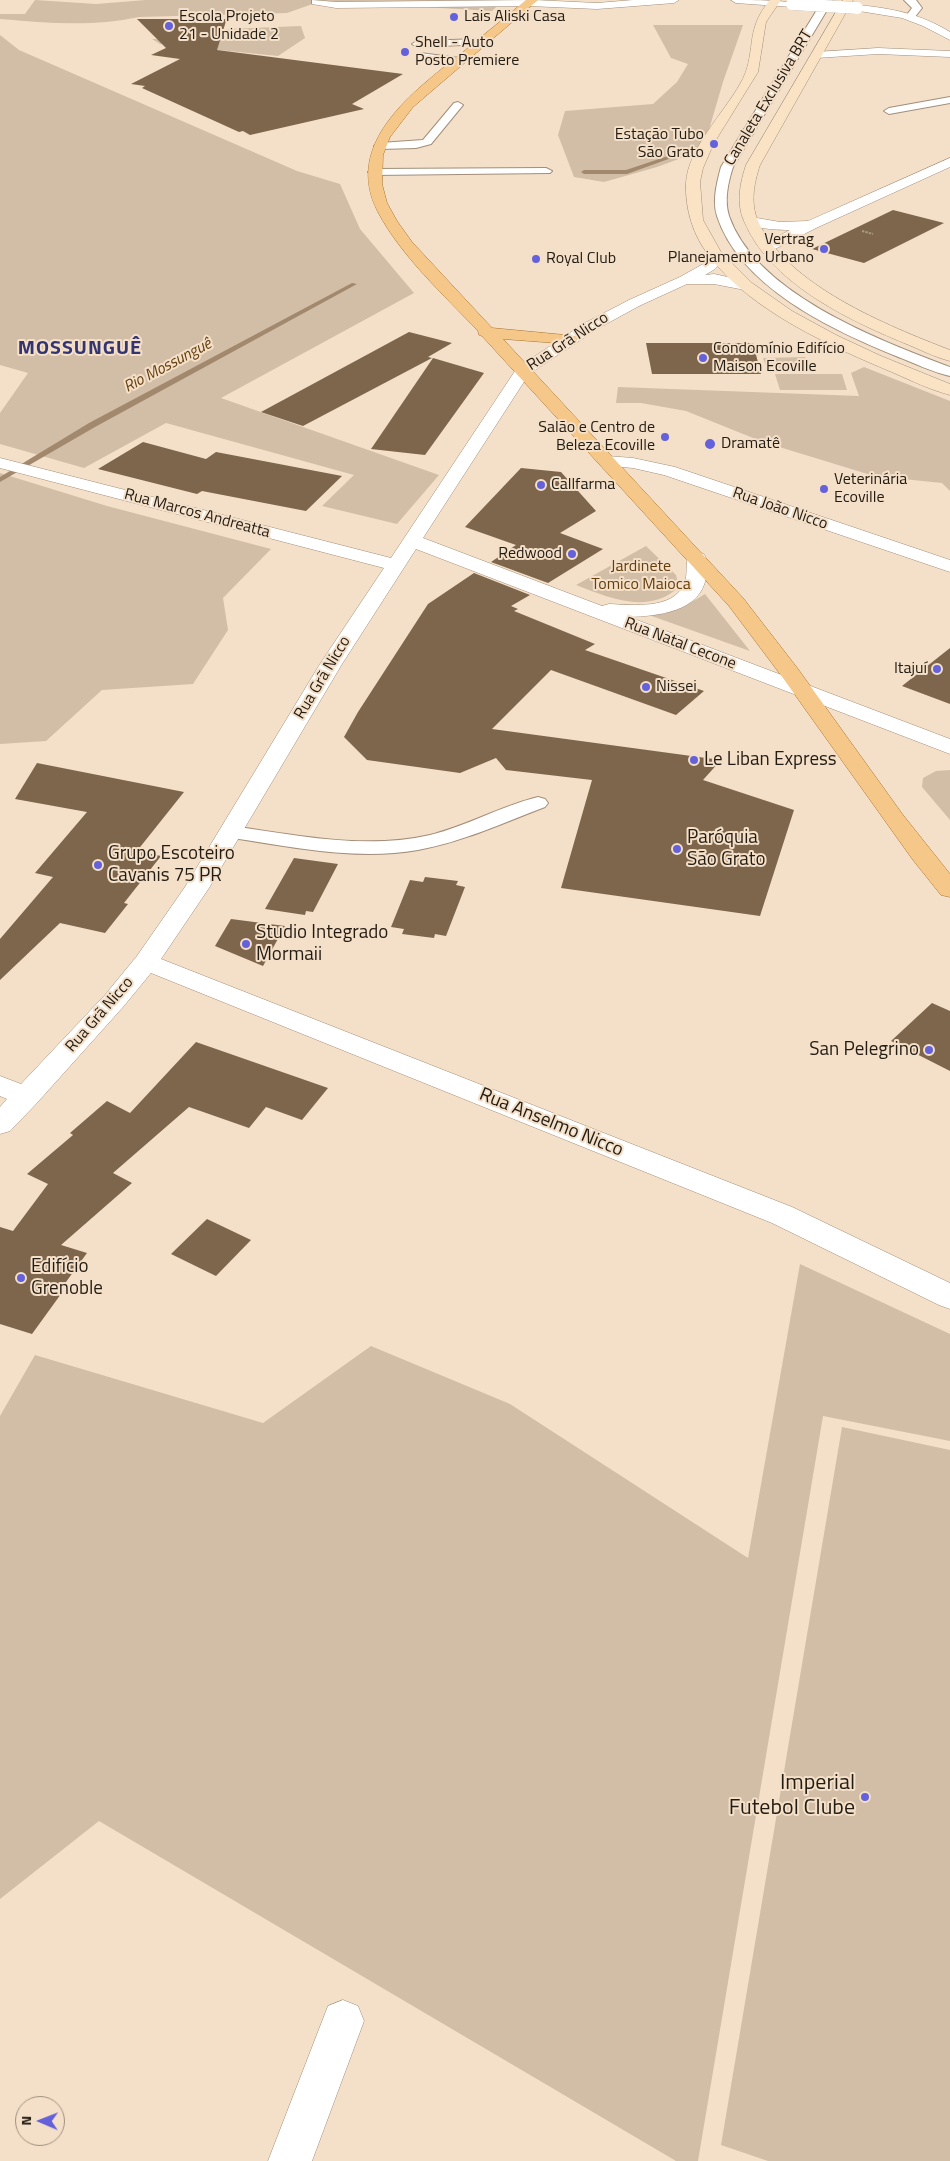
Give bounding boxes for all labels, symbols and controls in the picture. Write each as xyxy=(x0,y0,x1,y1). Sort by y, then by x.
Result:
place label: Escola Projeto 21 - Unidade 2 xyxy=(179,7,279,45)
place label: Lais Aliski Casa xyxy=(464,7,565,27)
marker: Lais Aliski Casa xyxy=(448,11,460,23)
marker: Escola Projeto 21 - Unidade 2 xyxy=(163,20,175,32)
street label: Canaleta Exclusiva BRT xyxy=(721,27,817,169)
place label: Shell - Auto Posto Premiere xyxy=(415,33,519,71)
marker: Shell - Auto Posto Premiere xyxy=(399,46,411,58)
place label: Estação Tubo São Grato xyxy=(615,125,704,163)
marker: Estação Tubo São Grato xyxy=(708,138,720,150)
place label: Vertrag Planejamento Urbano xyxy=(668,230,814,268)
marker: Vertrag Planejamento Urbano xyxy=(818,243,830,255)
place label: Royal Club xyxy=(546,249,616,269)
marker: Royal Club xyxy=(530,253,542,265)
street label: Rua Grã Nicco xyxy=(524,309,612,375)
water label: Rio Mossunguê xyxy=(121,335,215,397)
district label: MOSSUNGUÊ xyxy=(17,337,143,361)
place label: Condomínio Edifício Maison Ecoville xyxy=(713,339,845,377)
marker: Condomínio Edifício Maison Ecoville xyxy=(697,352,709,364)
place label: Salão e Centro de Beleza Ecoville xyxy=(538,418,655,456)
marker: Salão e Centro de Beleza Ecoville xyxy=(659,431,671,443)
place label: Dramatê xyxy=(721,434,780,454)
marker: Dramatê xyxy=(703,437,717,451)
place label: Veterinária Ecoville xyxy=(834,470,907,508)
place label: Callfarma xyxy=(551,475,615,495)
marker: Callfarma xyxy=(535,479,547,491)
marker: Veterinária Ecoville xyxy=(818,483,830,495)
street label: Rua João Nicco xyxy=(730,484,830,534)
street label: Rua Marcos Andreatta xyxy=(122,485,272,543)
place label: Redwood xyxy=(498,544,562,564)
marker: Redwood xyxy=(566,548,578,560)
park label: Jardinete Tomico Maioca xyxy=(591,557,691,595)
street label: Rua Natal Cecone xyxy=(621,614,739,674)
street label: Rua Grã Nicco xyxy=(291,633,355,723)
place label: Itajuí xyxy=(894,659,927,679)
marker: Itajuí xyxy=(931,663,943,675)
place label: Nissei xyxy=(656,677,697,697)
marker: Nissei xyxy=(640,681,652,693)
place label: Le Liban Express xyxy=(704,749,837,771)
marker: Le Liban Express xyxy=(688,754,700,766)
place label: Paróquia São Grato xyxy=(687,827,766,871)
place label: Grupo Escoteiro Cavanis 75 PR xyxy=(108,843,235,887)
marker: Paróquia São Grato xyxy=(671,843,683,855)
marker: Grupo Escoteiro Cavanis 75 PR xyxy=(92,859,104,871)
place label: Studio Integrado Mormaii xyxy=(256,922,388,966)
marker: Studio Integrado Mormaii xyxy=(240,938,252,950)
street label: Rua Grã Nicco xyxy=(62,973,138,1057)
place label: San Pelegrino xyxy=(809,1039,919,1061)
marker: San Pelegrino xyxy=(923,1044,935,1056)
street label: Rua Anselmo Nicco xyxy=(476,1084,626,1162)
place label: Edifício Grenoble xyxy=(31,1256,103,1300)
marker: Edifício Grenoble xyxy=(15,1272,27,1284)
place label: Imperial Futebol Clube xyxy=(729,1771,855,1822)
marker: Imperial Futebol Clube xyxy=(859,1791,871,1803)
north arrow xyxy=(15,2096,65,2146)
text: N xyxy=(15,2116,36,2126)

